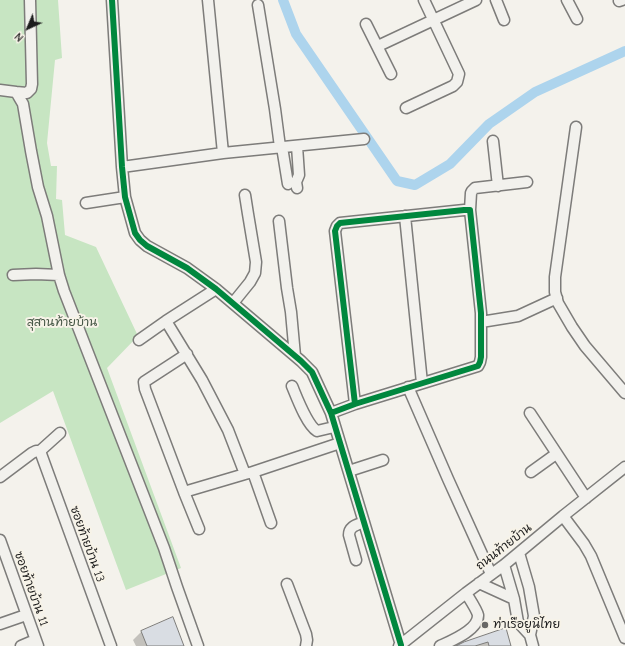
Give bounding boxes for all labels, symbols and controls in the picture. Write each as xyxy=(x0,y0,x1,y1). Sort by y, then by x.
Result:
north arrow xyxy=(8,8,48,48)
text: N xyxy=(12,30,26,44)
park label: สุสานท้ายบ้าน xyxy=(27,316,97,330)
street label: ซอยท้ายบ้าน 13 xyxy=(67,504,107,584)
street label: ถนนท้ายบ้าน xyxy=(473,521,535,573)
street label: ซอยท้ายบ้าน 11 xyxy=(11,550,51,628)
place label: ท่าเรือยูนิไทย xyxy=(493,618,560,632)
marker: ท่าเรือยูนิไทย xyxy=(480,620,490,630)

